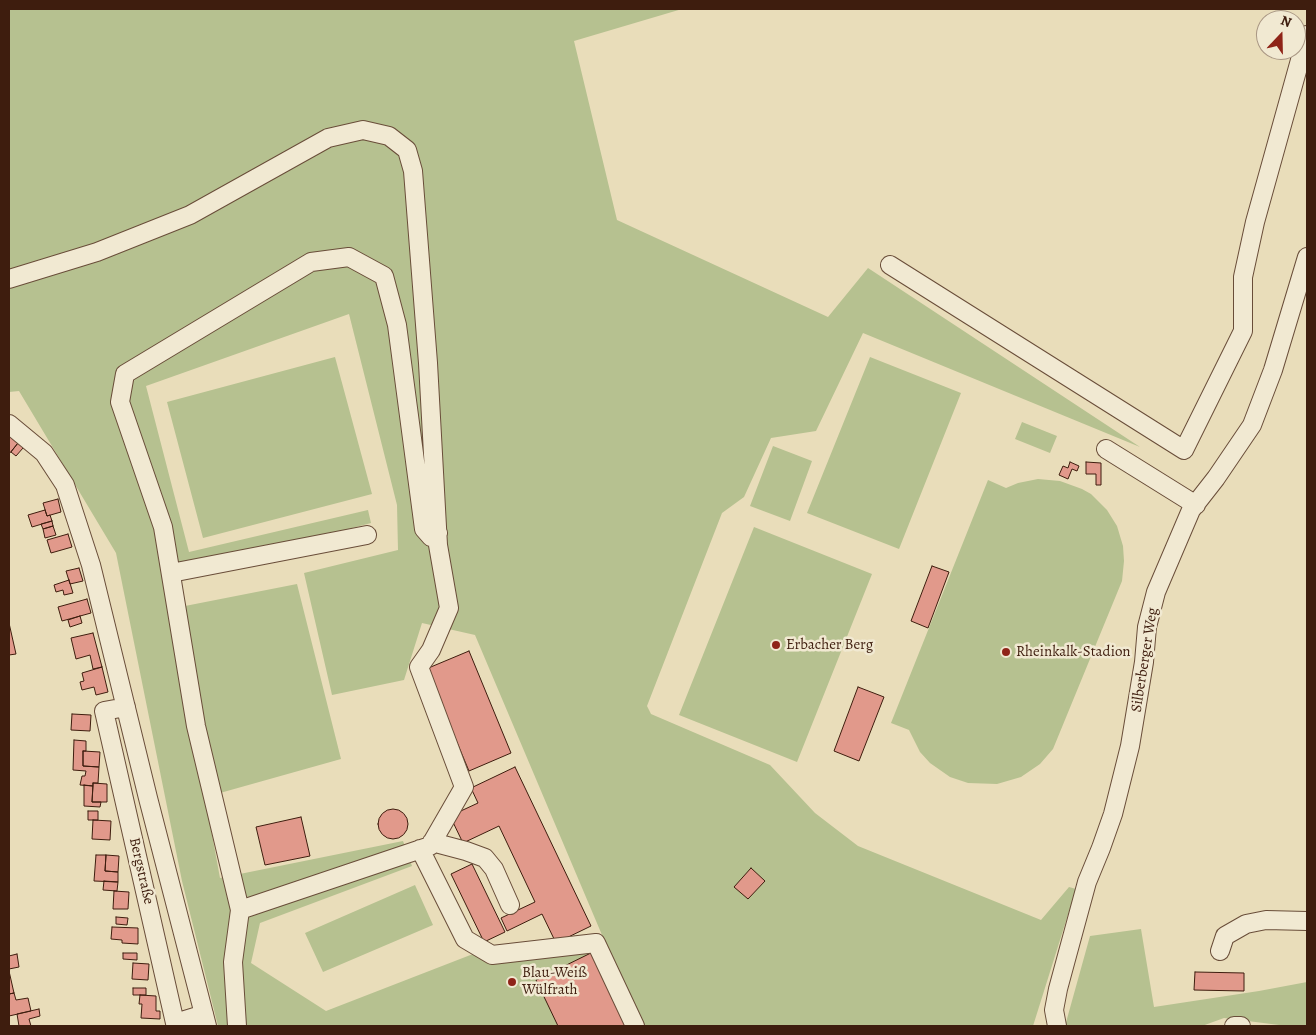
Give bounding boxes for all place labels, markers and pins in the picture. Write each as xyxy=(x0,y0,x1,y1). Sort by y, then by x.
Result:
place label: Erbacher Berg xyxy=(786,636,873,654)
marker: Erbacher Berg xyxy=(770,639,782,651)
place label: Rheinkalk-Stadion xyxy=(1016,643,1131,661)
marker: Rheinkalk-Stadion xyxy=(1000,646,1012,658)
place label: Blau-Weiß Wülfrath xyxy=(522,964,587,999)
marker: Blau-Weiß Wülfrath xyxy=(506,976,518,988)

